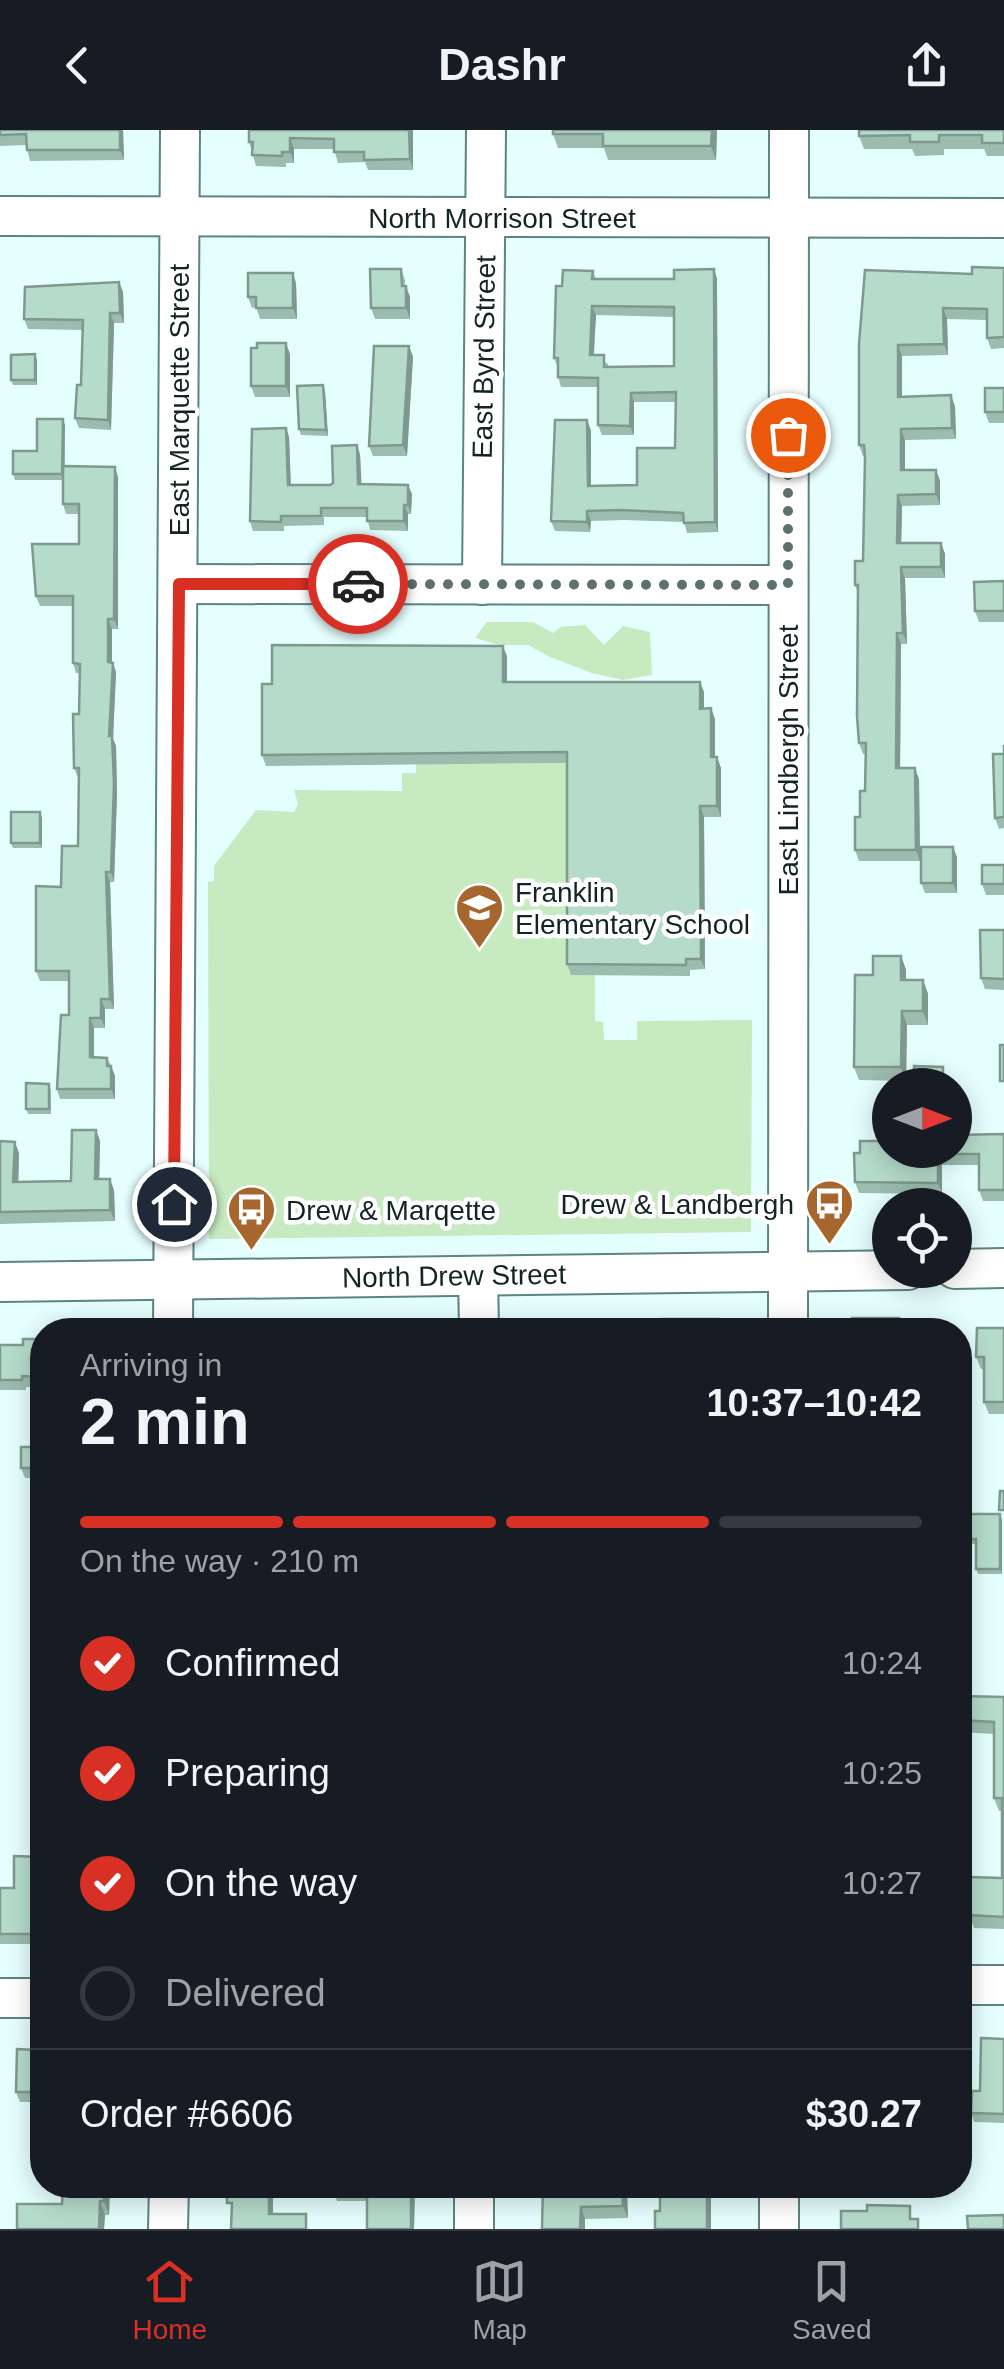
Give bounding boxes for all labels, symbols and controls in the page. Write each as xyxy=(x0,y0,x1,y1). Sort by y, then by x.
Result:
icon: back xyxy=(50,38,105,93)
icon: share xyxy=(899,38,954,93)
text: Dashr xyxy=(438,39,566,90)
street label: North Morrison Street xyxy=(368,203,636,234)
street label: East Byrd Street xyxy=(467,255,501,459)
street label: East Marquette Street xyxy=(164,264,195,536)
pin xyxy=(746,393,831,478)
icon: bag xyxy=(761,408,816,463)
courier xyxy=(308,534,408,634)
icon: car xyxy=(331,557,386,612)
street label: East Lindbergh Street xyxy=(773,624,804,895)
place label: Franklin Elementary School xyxy=(515,877,750,940)
school or university icon: Franklin Elementary School xyxy=(454,882,506,950)
north arrow xyxy=(872,1068,972,1168)
map controls xyxy=(872,1068,972,1288)
pin xyxy=(132,1162,217,1247)
icon: home xyxy=(147,1177,202,1232)
bus stop icon: Drew & Landbergh xyxy=(803,1178,855,1246)
bus stop icon: Drew & Marqette xyxy=(225,1184,277,1252)
button: locate xyxy=(872,1188,972,1288)
place label: Drew & Landbergh xyxy=(561,1189,794,1220)
place label: Drew & Marqette xyxy=(286,1195,496,1226)
street label: North Drew Street xyxy=(342,1259,567,1293)
text: Arriving in xyxy=(80,1347,222,1383)
text: 10:37–10:42 xyxy=(706,1382,922,1424)
text: 2 min xyxy=(80,1385,250,1458)
text: On the way · 210 m xyxy=(80,1543,359,1579)
icon: check xyxy=(80,1636,135,1691)
text: Confirmed xyxy=(165,1642,340,1684)
text: 10:24 xyxy=(842,1645,922,1681)
icon: check xyxy=(80,1746,135,1801)
text: Preparing xyxy=(165,1752,330,1794)
text: 10:25 xyxy=(842,1755,922,1791)
icon: check xyxy=(80,1856,135,1911)
text: On the way xyxy=(165,1862,357,1904)
text: 10:27 xyxy=(842,1865,922,1901)
text: Delivered xyxy=(165,1972,326,2014)
text: Order #6606 xyxy=(80,2093,293,2135)
text: $30.27 xyxy=(806,2093,922,2135)
tab: Home xyxy=(132,2254,207,2346)
tab: Map xyxy=(472,2254,527,2346)
tab: Saved xyxy=(792,2254,871,2346)

